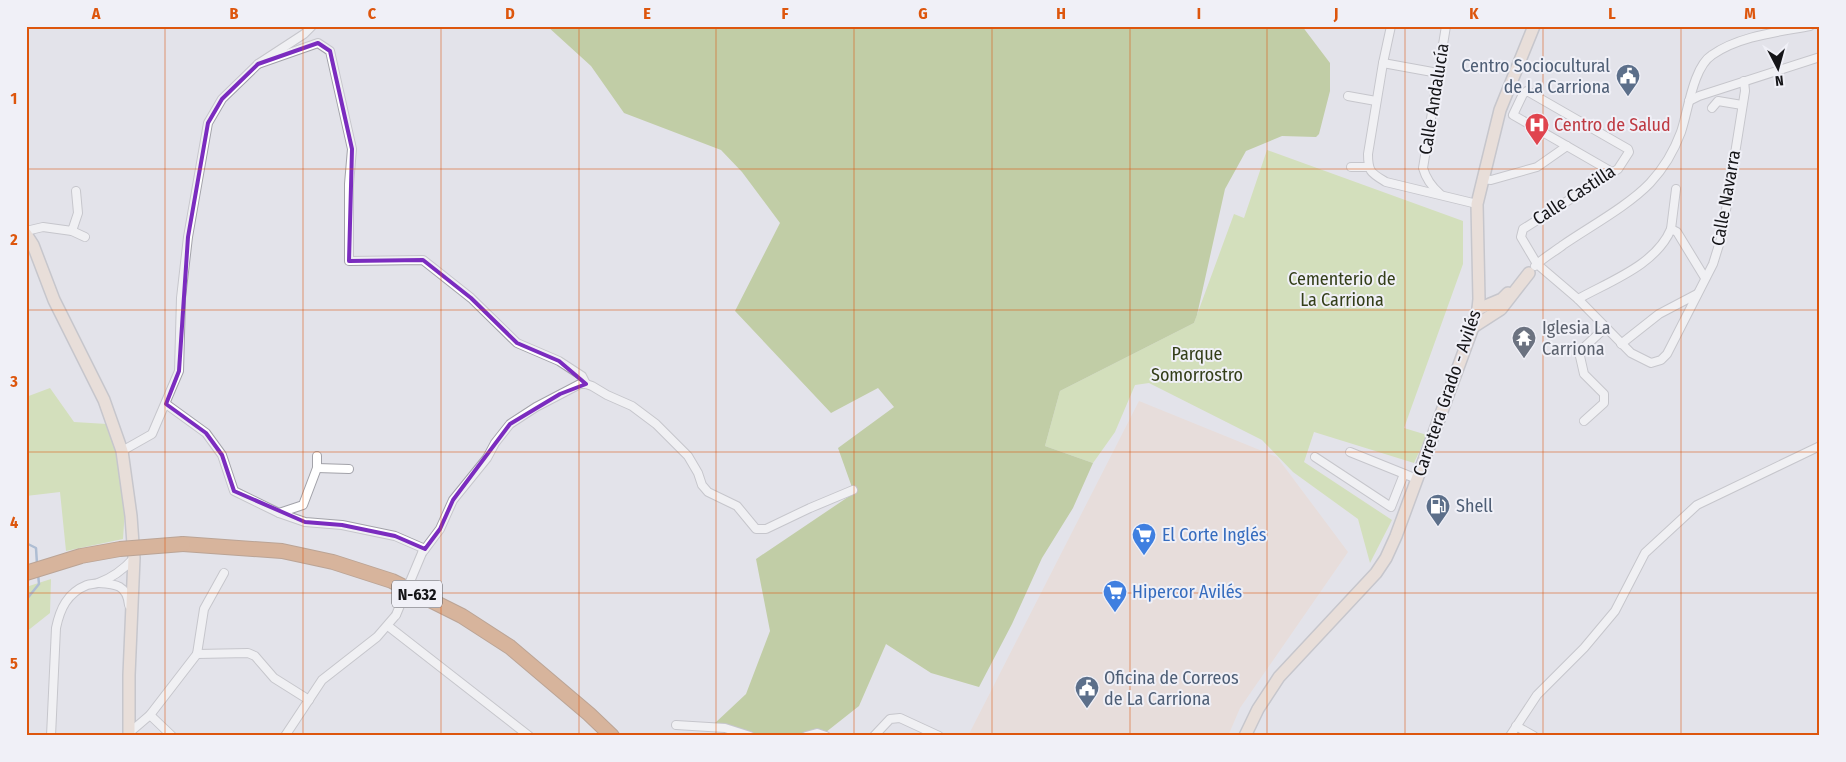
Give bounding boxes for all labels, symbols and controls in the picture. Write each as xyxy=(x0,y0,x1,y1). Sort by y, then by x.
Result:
text: A xyxy=(91,4,101,23)
text: B xyxy=(230,4,239,23)
text: C xyxy=(368,4,377,23)
text: D xyxy=(505,4,515,23)
text: E xyxy=(643,4,651,23)
text: F xyxy=(781,4,789,23)
text: G xyxy=(918,4,928,23)
text: H xyxy=(1056,4,1066,23)
text: I xyxy=(1197,4,1201,23)
text: J xyxy=(1333,4,1338,23)
text: K xyxy=(1469,4,1479,23)
text: L xyxy=(1608,4,1616,23)
text: M xyxy=(1744,4,1756,23)
street label: Calle Andalucía xyxy=(1414,41,1454,156)
north arrow xyxy=(1754,42,1804,92)
place label: Centro Sociocultural de La Carriona xyxy=(1461,55,1610,98)
public building icon: Centro Sociocultural de La Carriona xyxy=(1615,63,1641,97)
text: N xyxy=(1774,72,1784,89)
text: 1 xyxy=(11,89,17,108)
hospital icon: Centro de Salud xyxy=(1524,112,1550,146)
place label: Centro de Salud xyxy=(1554,114,1671,136)
street label: Calle Navarra xyxy=(1707,148,1745,248)
street label: Calle Castilla xyxy=(1529,160,1620,230)
text: 2 xyxy=(9,230,18,249)
park label: Cementerio de La Carriona xyxy=(1288,268,1396,311)
street label: Carretera Grado - Avilés xyxy=(1408,307,1486,479)
place label: Iglesia La Carriona xyxy=(1542,317,1611,360)
temple icon: Iglesia La Carriona xyxy=(1511,325,1537,359)
park label: Parque Somorrostro xyxy=(1151,343,1243,386)
text: 3 xyxy=(9,372,18,391)
fuel station icon: Shell xyxy=(1425,493,1451,527)
place label: Shell xyxy=(1456,495,1493,517)
text: 4 xyxy=(10,513,18,532)
supermarket icon: El Corte Inglés xyxy=(1131,522,1157,556)
place label: El Corte Inglés xyxy=(1162,524,1267,546)
supermarket icon: Hipercor Avilés xyxy=(1102,579,1128,613)
road number: N-632 xyxy=(392,580,442,608)
place label: Hipercor Avilés xyxy=(1132,581,1243,603)
text: 5 xyxy=(10,654,18,673)
place label: Oficina de Correos de La Carriona xyxy=(1104,667,1239,710)
public building icon: Oficina de Correos de La Carriona xyxy=(1074,675,1100,709)

